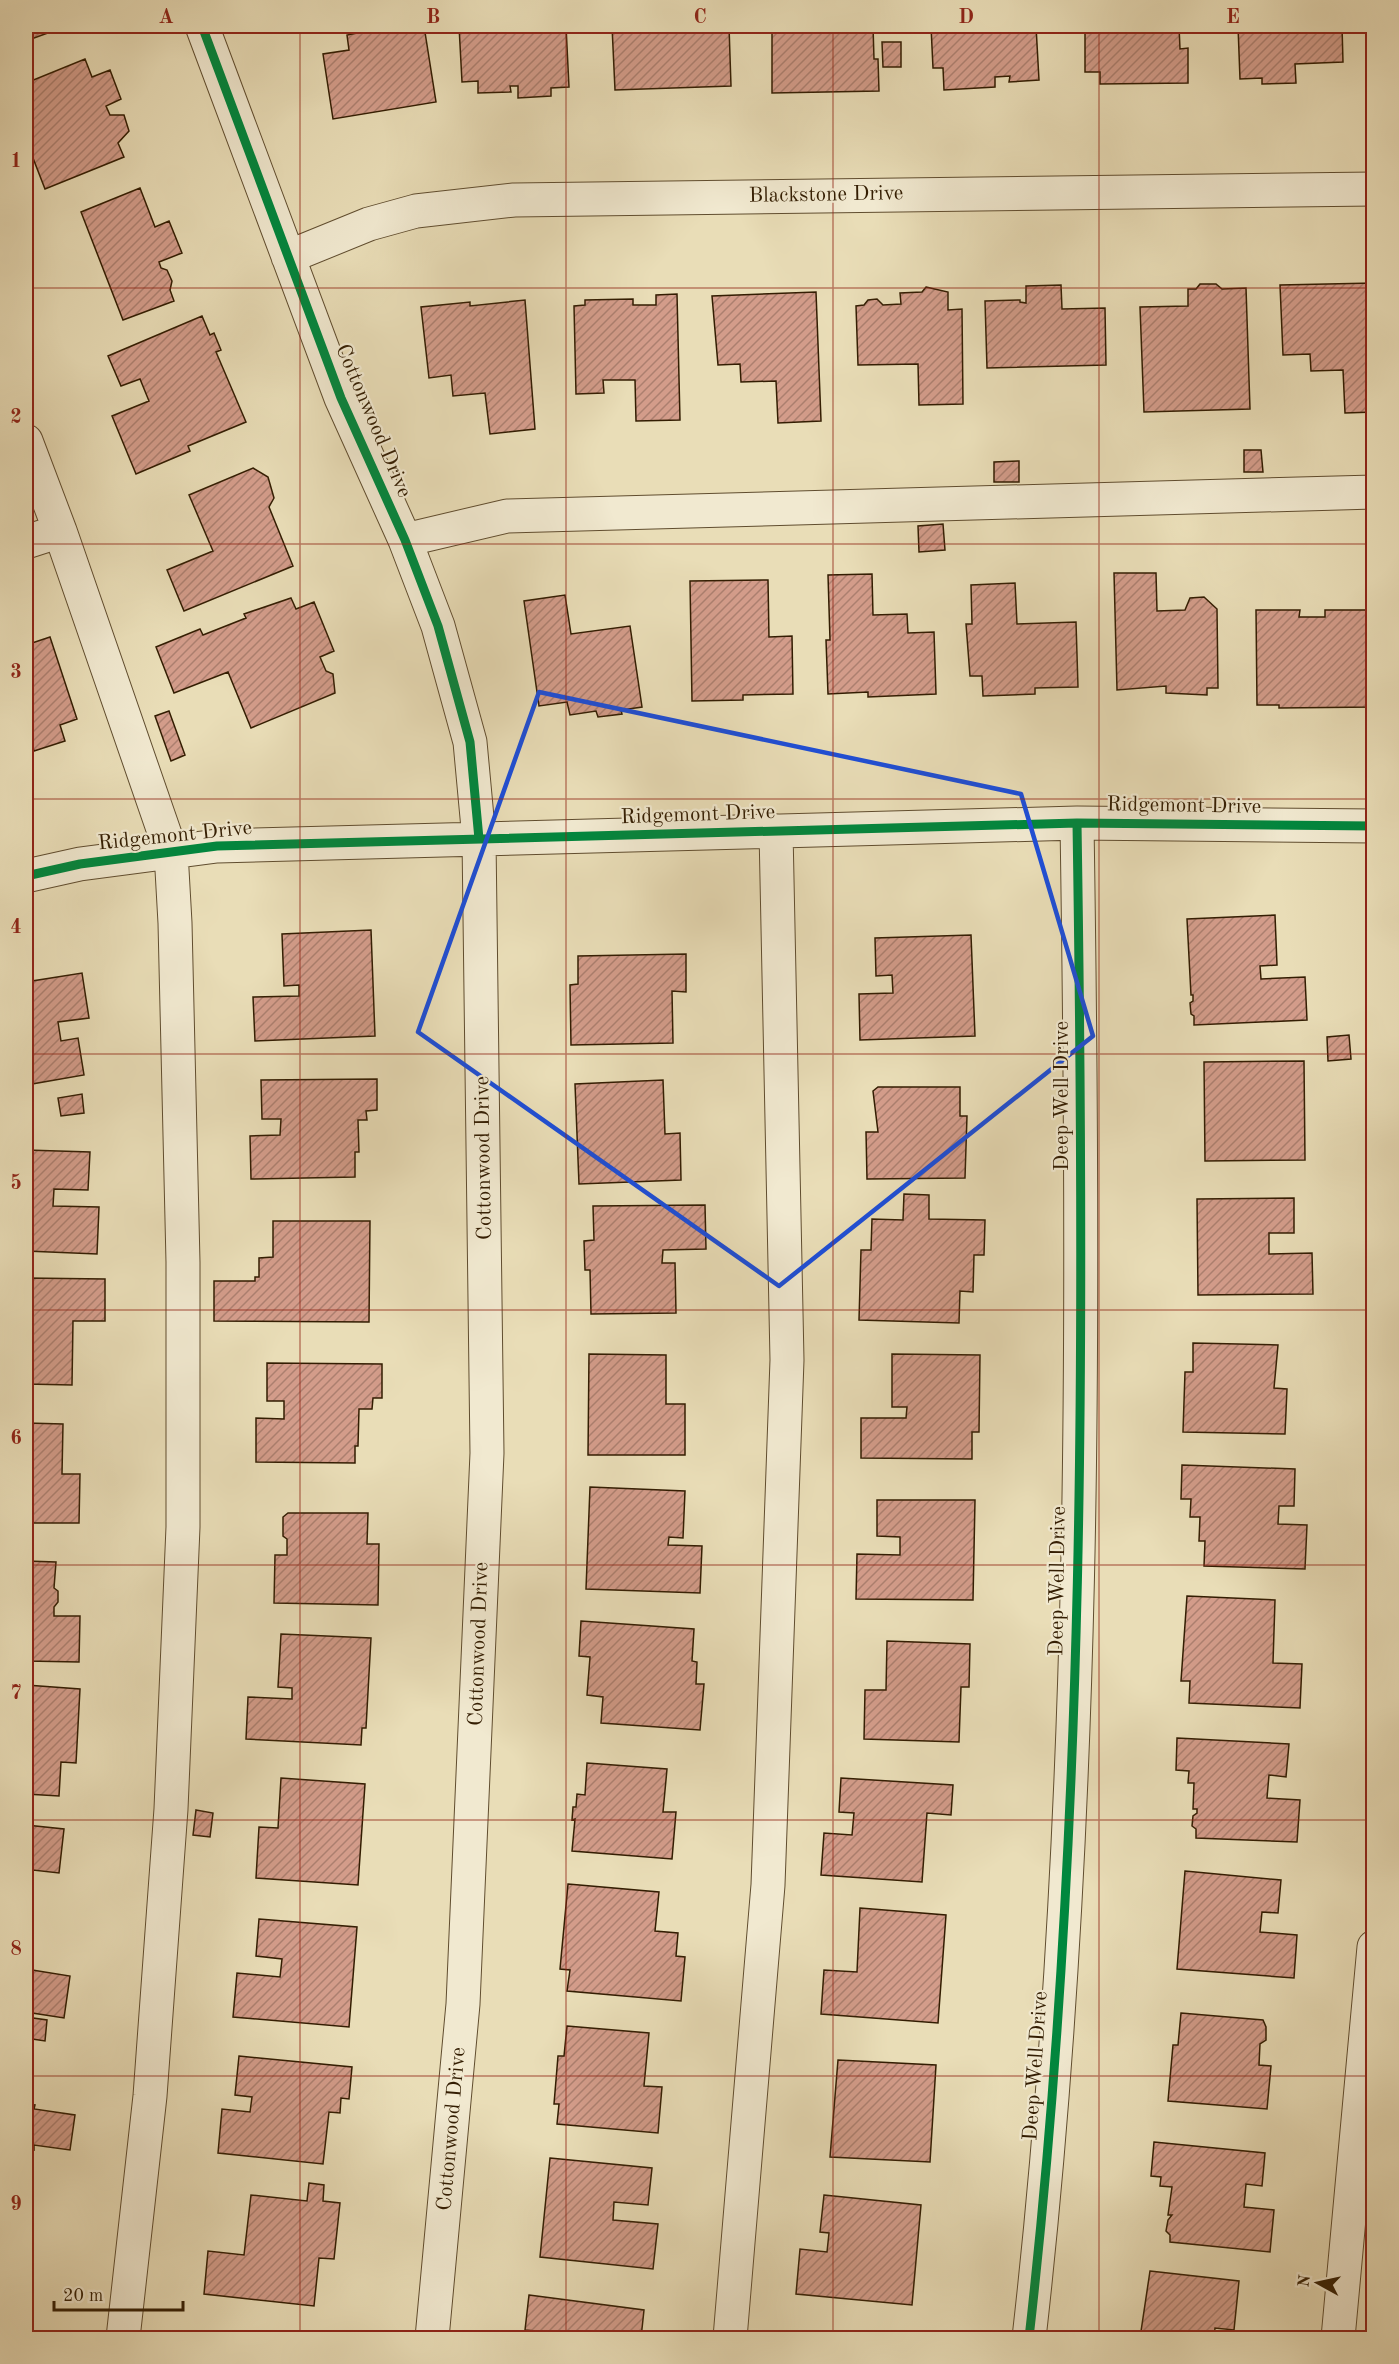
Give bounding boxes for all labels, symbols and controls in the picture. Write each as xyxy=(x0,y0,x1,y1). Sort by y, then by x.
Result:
text: A xyxy=(158,8,174,28)
text: B xyxy=(426,8,440,28)
text: C xyxy=(693,8,707,28)
text: D xyxy=(958,8,974,28)
text: E xyxy=(1226,8,1240,28)
text: 1 xyxy=(10,152,22,172)
street label: Blackstone Drive xyxy=(748,183,904,207)
street label: Cottonwood Drive xyxy=(331,341,415,501)
text: 2 xyxy=(10,408,22,428)
text: 3 xyxy=(10,663,22,683)
street label: Ridgemont Drive xyxy=(1106,794,1262,818)
street label: Ridgemont Drive xyxy=(620,802,776,828)
street label: Ridgemont Drive xyxy=(97,817,253,855)
text: 4 xyxy=(10,918,22,938)
street label: Deep Well Drive xyxy=(1052,1021,1073,1171)
street label: Cottonwood Drive xyxy=(472,1076,496,1240)
text: 5 xyxy=(10,1173,22,1194)
text: 6 xyxy=(10,1429,22,1449)
street label: Deep Well Drive xyxy=(1046,1506,1070,1656)
street label: Cottonwood Drive xyxy=(466,1562,492,1726)
text: 7 xyxy=(10,1684,22,1704)
text: 8 xyxy=(10,1940,22,1960)
street label: Deep Well Drive xyxy=(1020,1990,1052,2142)
street label: Cottonwood Drive xyxy=(434,2046,470,2212)
text: 9 xyxy=(10,2195,22,2215)
north arrow xyxy=(1288,2253,1348,2313)
text: N xyxy=(1296,2273,1314,2288)
scale bar xyxy=(54,2274,183,2312)
text: 20 m xyxy=(63,2287,103,2305)

